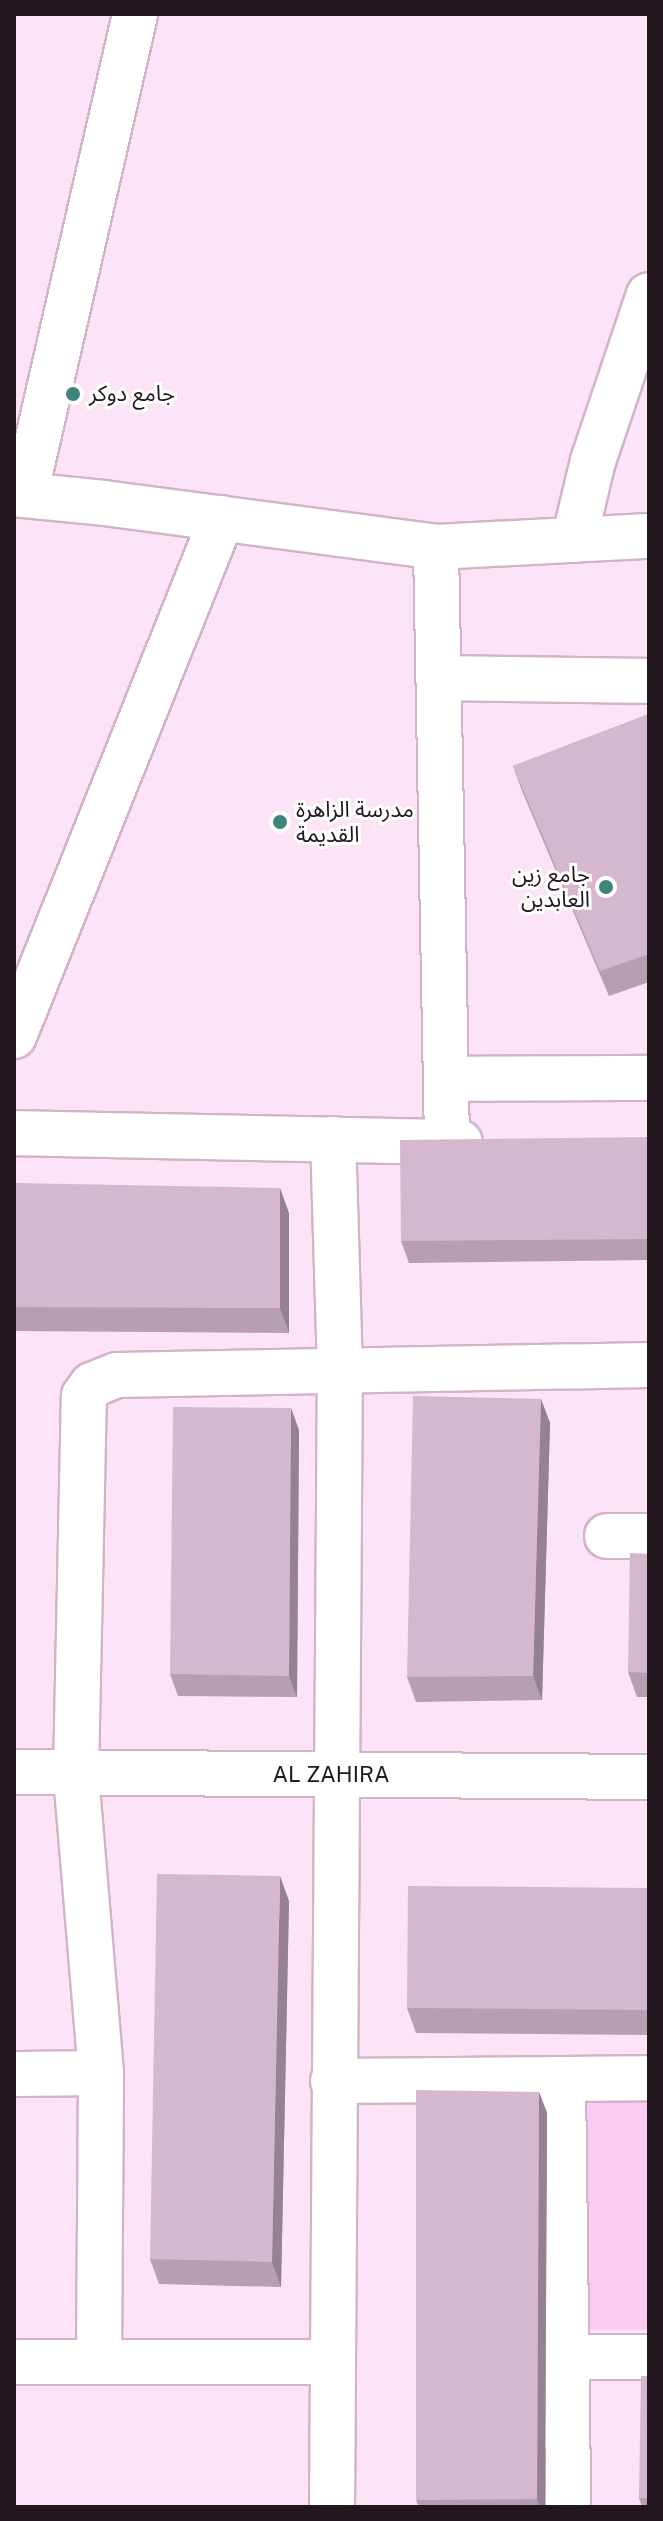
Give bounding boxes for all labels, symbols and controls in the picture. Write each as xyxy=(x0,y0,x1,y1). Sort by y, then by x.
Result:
place label: جامع دوكر xyxy=(89,381,175,407)
marker: جامع دوكر xyxy=(64,385,82,403)
place label: مدرسة الزاهرة القديمة xyxy=(296,796,414,848)
marker: مدرسة الزاهرة القديمة xyxy=(271,813,289,831)
place label: جامع زين العابدين xyxy=(512,861,590,912)
marker: جامع زين العابدين xyxy=(597,878,615,896)
street label: AL ZAHIRA xyxy=(272,1762,390,1788)

